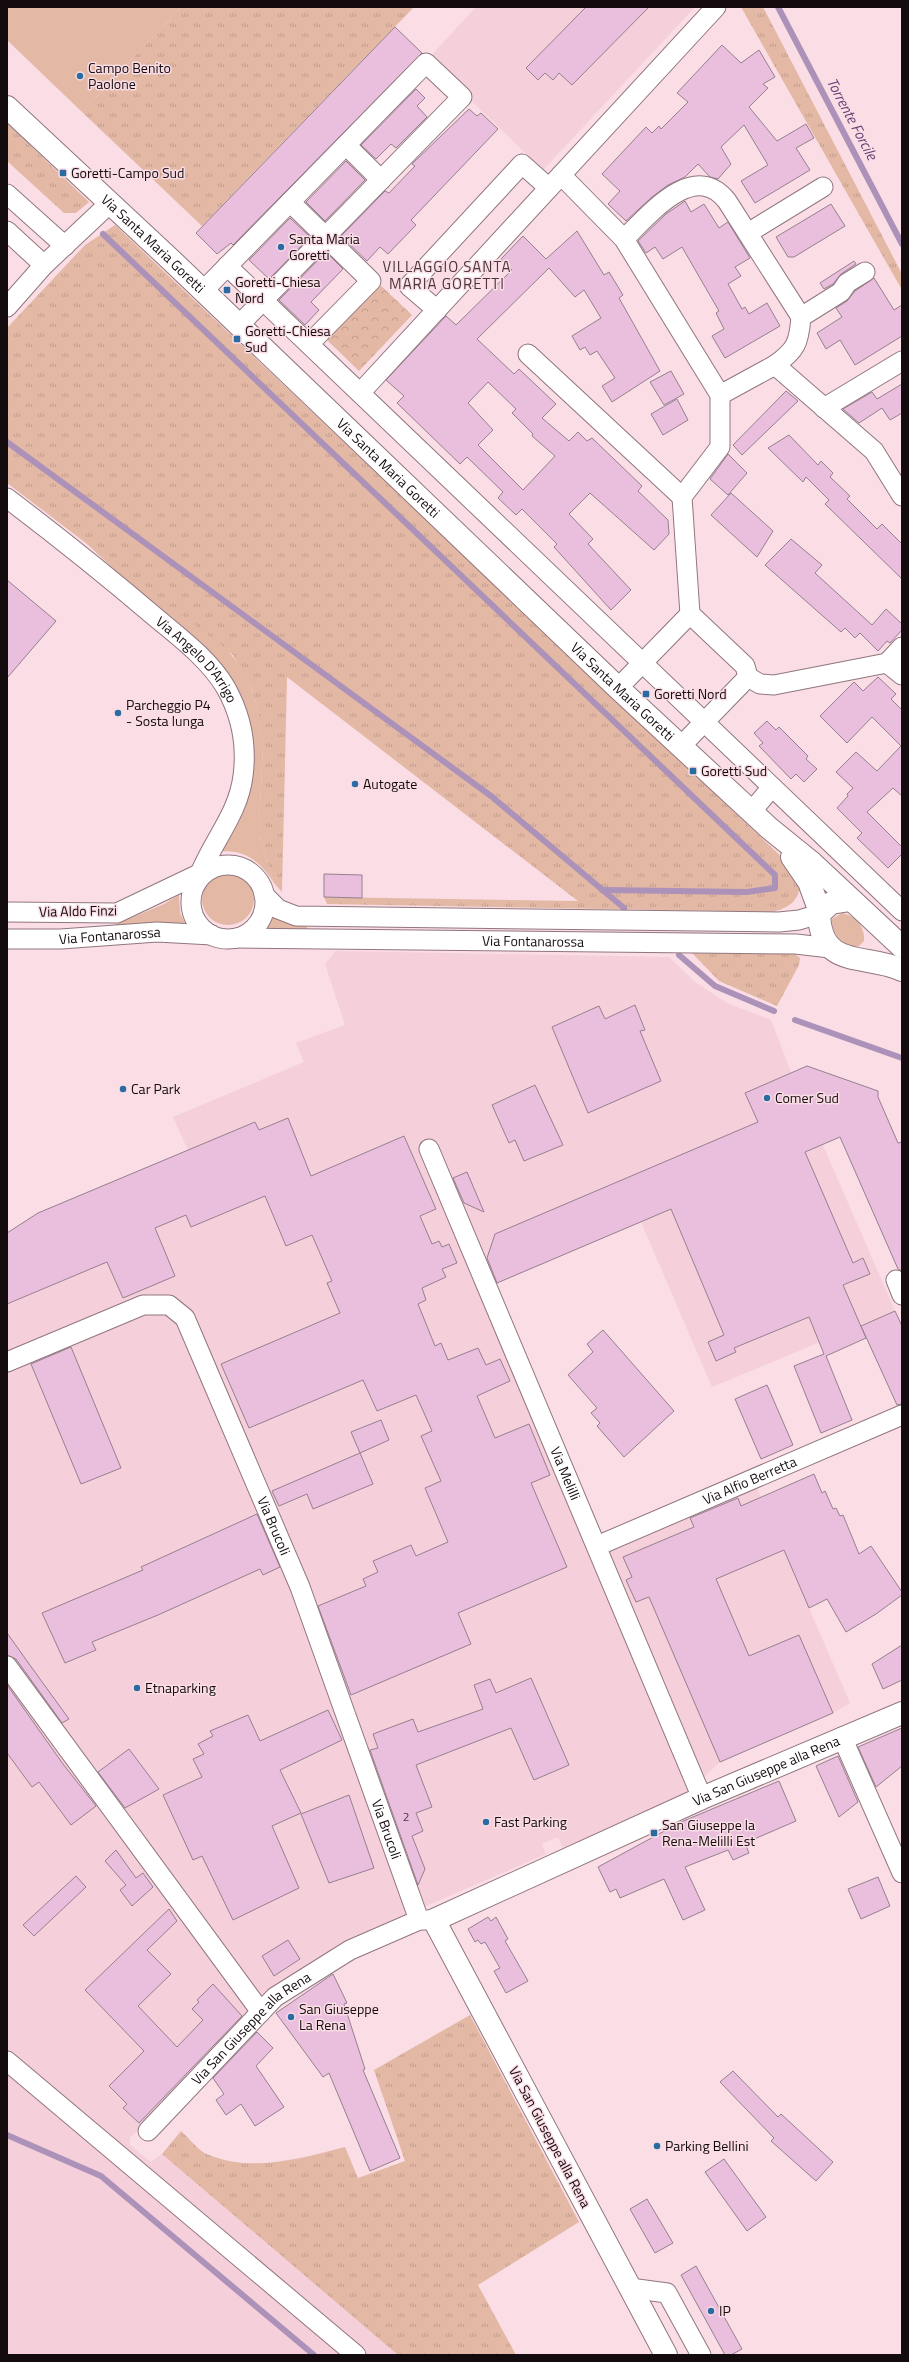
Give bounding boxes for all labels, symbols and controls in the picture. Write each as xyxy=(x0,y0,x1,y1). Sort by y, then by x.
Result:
place label: Campo Benito Paolone xyxy=(88,57,171,94)
marker: Campo Benito Paolone xyxy=(75,71,85,81)
water label: Torrente Forcile xyxy=(821,74,884,165)
place label: Goretti-Campo Sud xyxy=(71,162,184,183)
marker: Goretti-Campo Sud xyxy=(58,168,68,178)
street label: Via Santa Maria Goretti xyxy=(97,189,210,297)
place label: Santa Maria Goretti xyxy=(289,228,360,265)
marker: Santa Maria Goretti xyxy=(276,242,286,252)
district label: VILLAGGIO SANTA MARIA GORETTI xyxy=(382,255,512,295)
place label: Goretti-Chiesa Nord xyxy=(235,271,321,308)
marker: Goretti-Chiesa Nord xyxy=(222,285,232,295)
place label: Goretti-Chiesa Sud xyxy=(245,320,331,357)
marker: Goretti-Chiesa Sud xyxy=(232,334,242,344)
street label: Via Santa Maria Goretti xyxy=(332,413,445,522)
street label: Via Angelo D'Arrigo xyxy=(152,611,243,706)
street label: Via Santa Maria Goretti xyxy=(566,637,680,746)
place label: Goretti Nord xyxy=(654,683,727,704)
marker: Goretti Nord xyxy=(641,689,651,699)
place label: Parcheggio P4 - Sosta lunga xyxy=(126,694,211,731)
marker: Parcheggio P4 - Sosta lunga xyxy=(113,708,123,718)
place label: Goretti Sud xyxy=(701,760,767,781)
marker: Goretti Sud xyxy=(688,766,698,776)
place label: Autogate xyxy=(363,773,417,794)
marker: Autogate xyxy=(350,779,360,789)
street label: Via Aldo Finzi xyxy=(39,899,117,922)
street label: Via Fontanarossa xyxy=(58,921,161,949)
street label: Via Fontanarossa xyxy=(482,930,584,952)
place label: Car Park xyxy=(131,1078,181,1099)
marker: Car Park xyxy=(118,1084,128,1094)
place label: Comer Sud xyxy=(775,1087,839,1108)
marker: Comer Sud xyxy=(762,1093,772,1103)
street label: Via Melilli xyxy=(545,1443,586,1503)
street label: Via Alfio Berretta xyxy=(699,1451,800,1509)
street label: Via Brucoli xyxy=(252,1493,296,1558)
place label: Etnaparking xyxy=(145,1677,216,1698)
marker: Etnaparking xyxy=(132,1683,142,1693)
street label: Via San Giuseppe alla Rena xyxy=(689,1730,843,1811)
street label: Via Brucoli xyxy=(367,1796,407,1862)
house number: 2 xyxy=(403,1807,409,1826)
place label: Fast Parking xyxy=(494,1811,567,1832)
place label: San Giuseppe la Rena-Melilli Est xyxy=(662,1814,755,1851)
marker: Fast Parking xyxy=(481,1817,491,1827)
marker: San Giuseppe la Rena-Melilli Est xyxy=(649,1828,659,1838)
street label: Via San Giuseppe alla Rena xyxy=(186,1966,315,2089)
place label: San Giuseppe La Rena xyxy=(299,1998,379,2035)
marker: San Giuseppe La Rena xyxy=(286,2012,296,2022)
street label: Via San Giuseppe alla Rena xyxy=(504,2062,597,2211)
place label: Parking Bellini xyxy=(665,2135,748,2156)
marker: Parking Bellini xyxy=(652,2141,662,2151)
place label: IP xyxy=(719,2300,731,2321)
marker: IP xyxy=(706,2306,716,2316)

